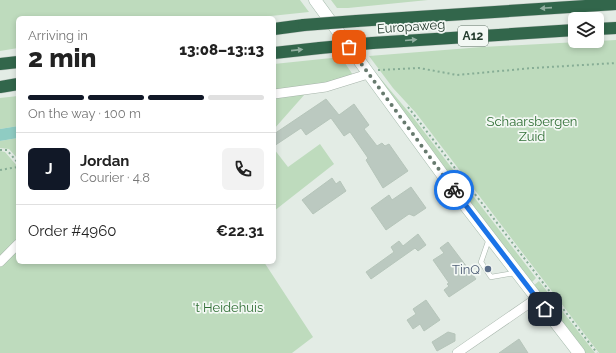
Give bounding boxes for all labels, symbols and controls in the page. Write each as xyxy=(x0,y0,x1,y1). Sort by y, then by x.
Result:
one-way arrow xyxy=(540,5,552,12)
map controls xyxy=(568,12,604,48)
button: layers xyxy=(568,12,604,48)
street label: Europaweg xyxy=(376,17,446,36)
road number: A12 xyxy=(458,26,488,46)
text: Arriving in xyxy=(28,28,88,43)
pin xyxy=(332,30,366,64)
icon: bag xyxy=(338,36,360,58)
one-way arrow xyxy=(405,36,417,43)
text: 13:08–13:13 xyxy=(179,41,264,59)
text: 2 min xyxy=(28,43,96,73)
one-way arrow xyxy=(291,47,303,54)
text: On the way · 100 m xyxy=(28,106,141,121)
park label: Schaarsbergen Zuid xyxy=(487,114,577,144)
button: phone xyxy=(222,148,264,190)
text: Jordan xyxy=(80,152,129,170)
text: J xyxy=(45,160,53,178)
text: Courier · 4.8 xyxy=(80,170,150,185)
courier xyxy=(434,170,474,210)
icon: bike xyxy=(443,179,465,201)
text: Order #4960 xyxy=(28,222,116,240)
text: €22.31 xyxy=(216,222,264,240)
place label: TinQ xyxy=(452,262,480,277)
marker: TinQ xyxy=(483,264,493,274)
pin xyxy=(528,292,562,326)
icon: home xyxy=(534,298,556,320)
park label: 't Heidehuis xyxy=(193,300,263,315)

